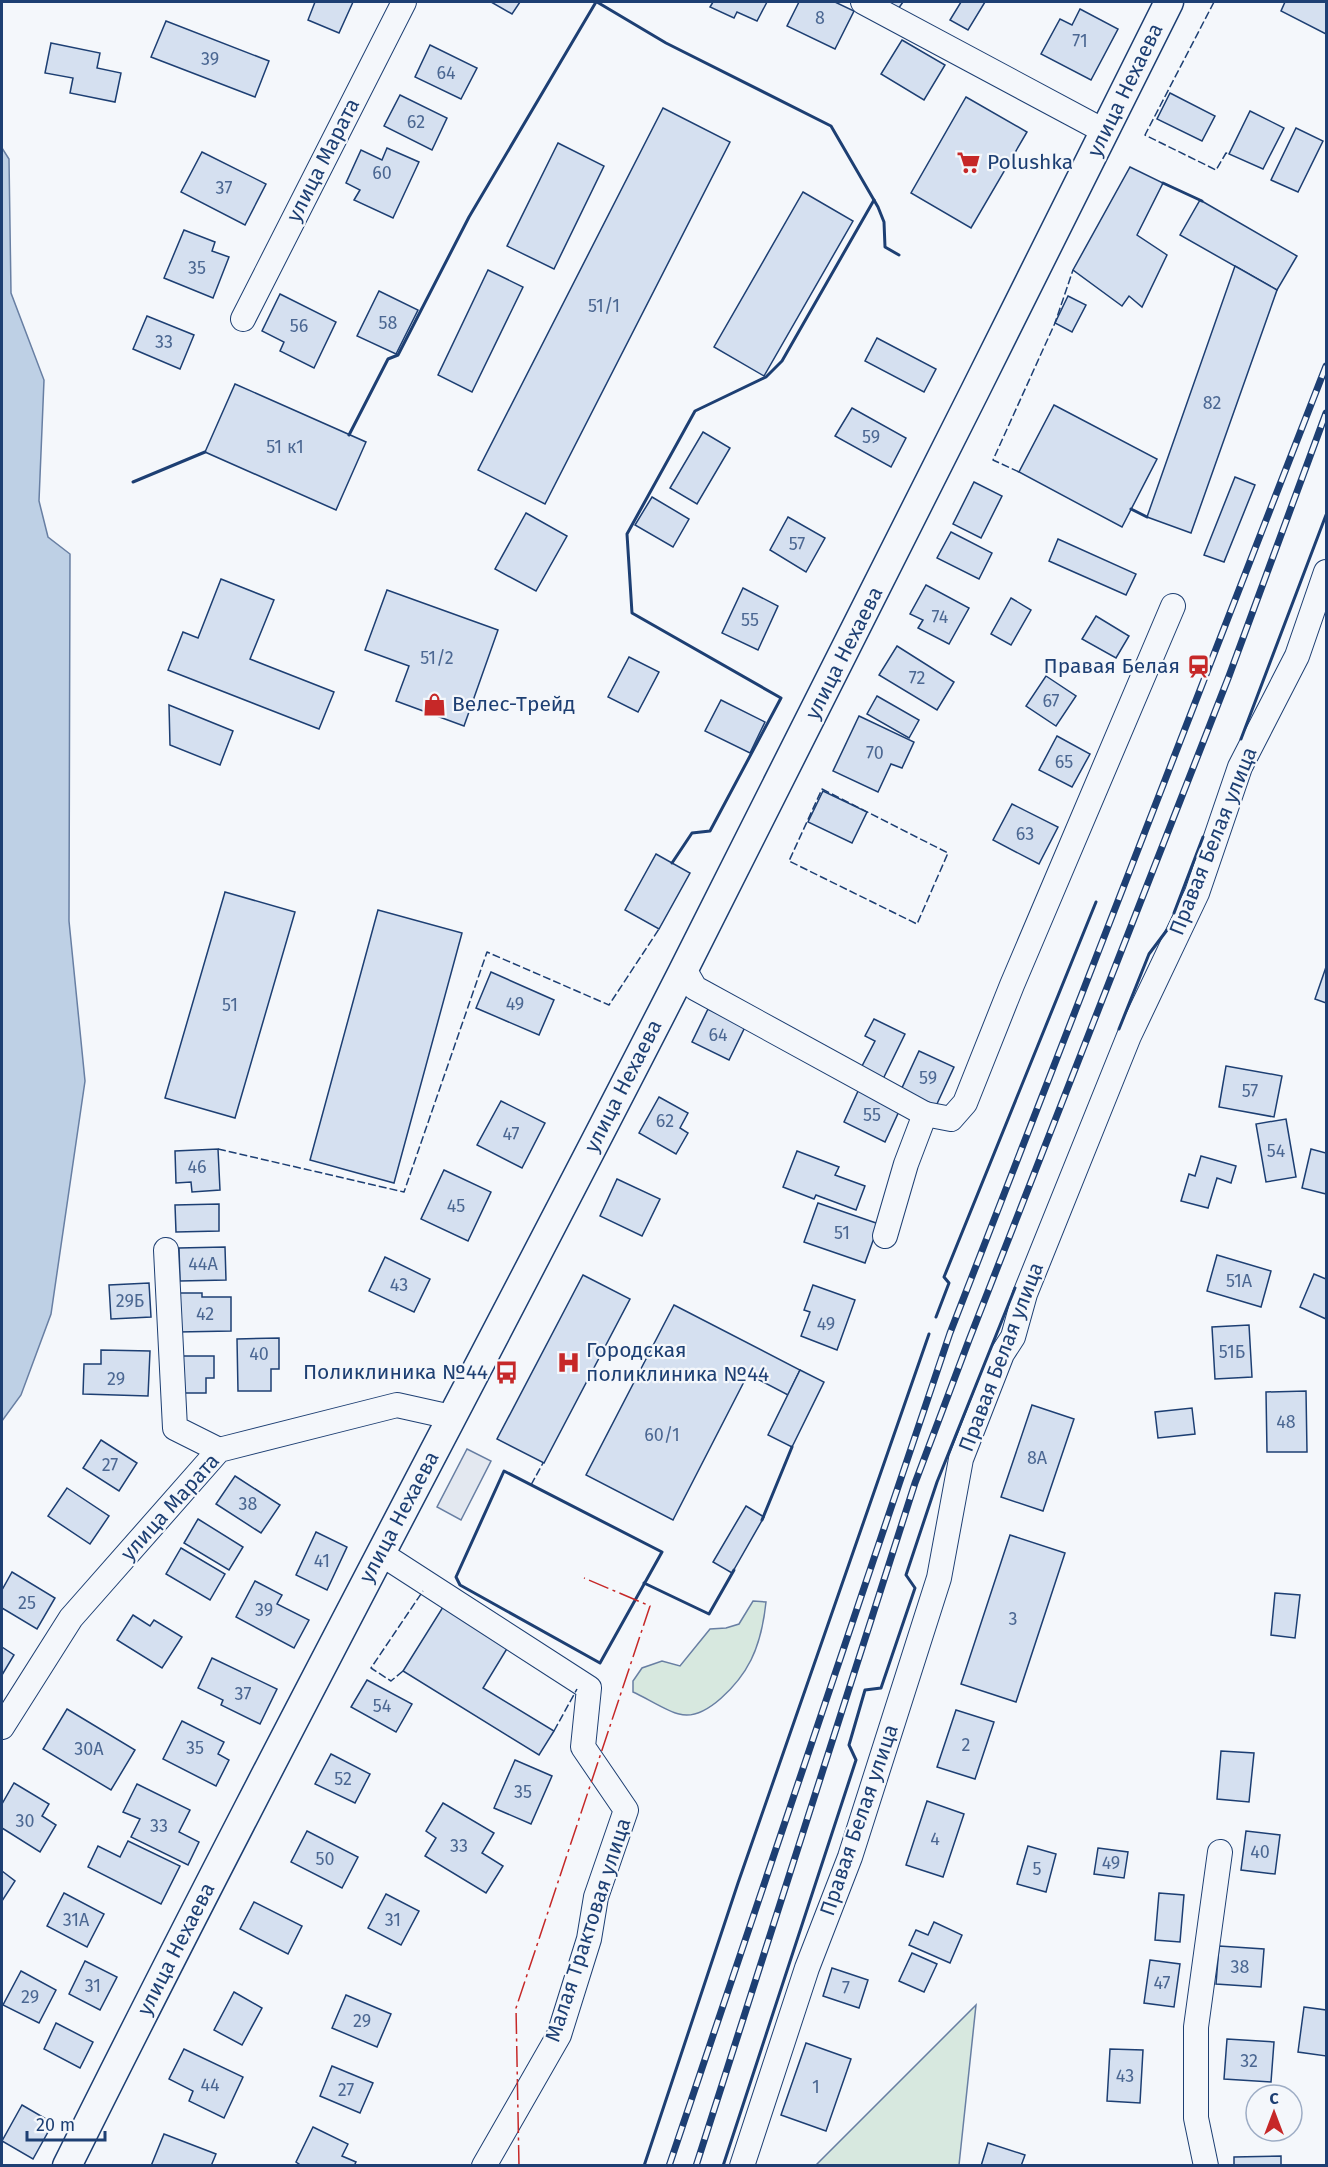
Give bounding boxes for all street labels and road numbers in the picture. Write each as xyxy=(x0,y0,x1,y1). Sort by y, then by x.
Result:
street label: улица Нехаева xyxy=(1081,19,1169,161)
street label: улица Марата xyxy=(281,94,365,226)
street label: улица Нехаева xyxy=(799,582,889,724)
street label: Правая Белая улица xyxy=(1163,743,1263,939)
street label: улица Нехаева xyxy=(578,1015,668,1157)
street label: Правая Белая улица xyxy=(953,1259,1049,1455)
street label: улица Нехаева xyxy=(353,1447,445,1587)
street label: улица Марата xyxy=(115,1448,225,1566)
street label: Правая Белая улица xyxy=(814,1721,904,1919)
street label: Малая Трактовая улица xyxy=(540,1815,636,2045)
street label: улица Нехаева xyxy=(131,1878,221,2020)

